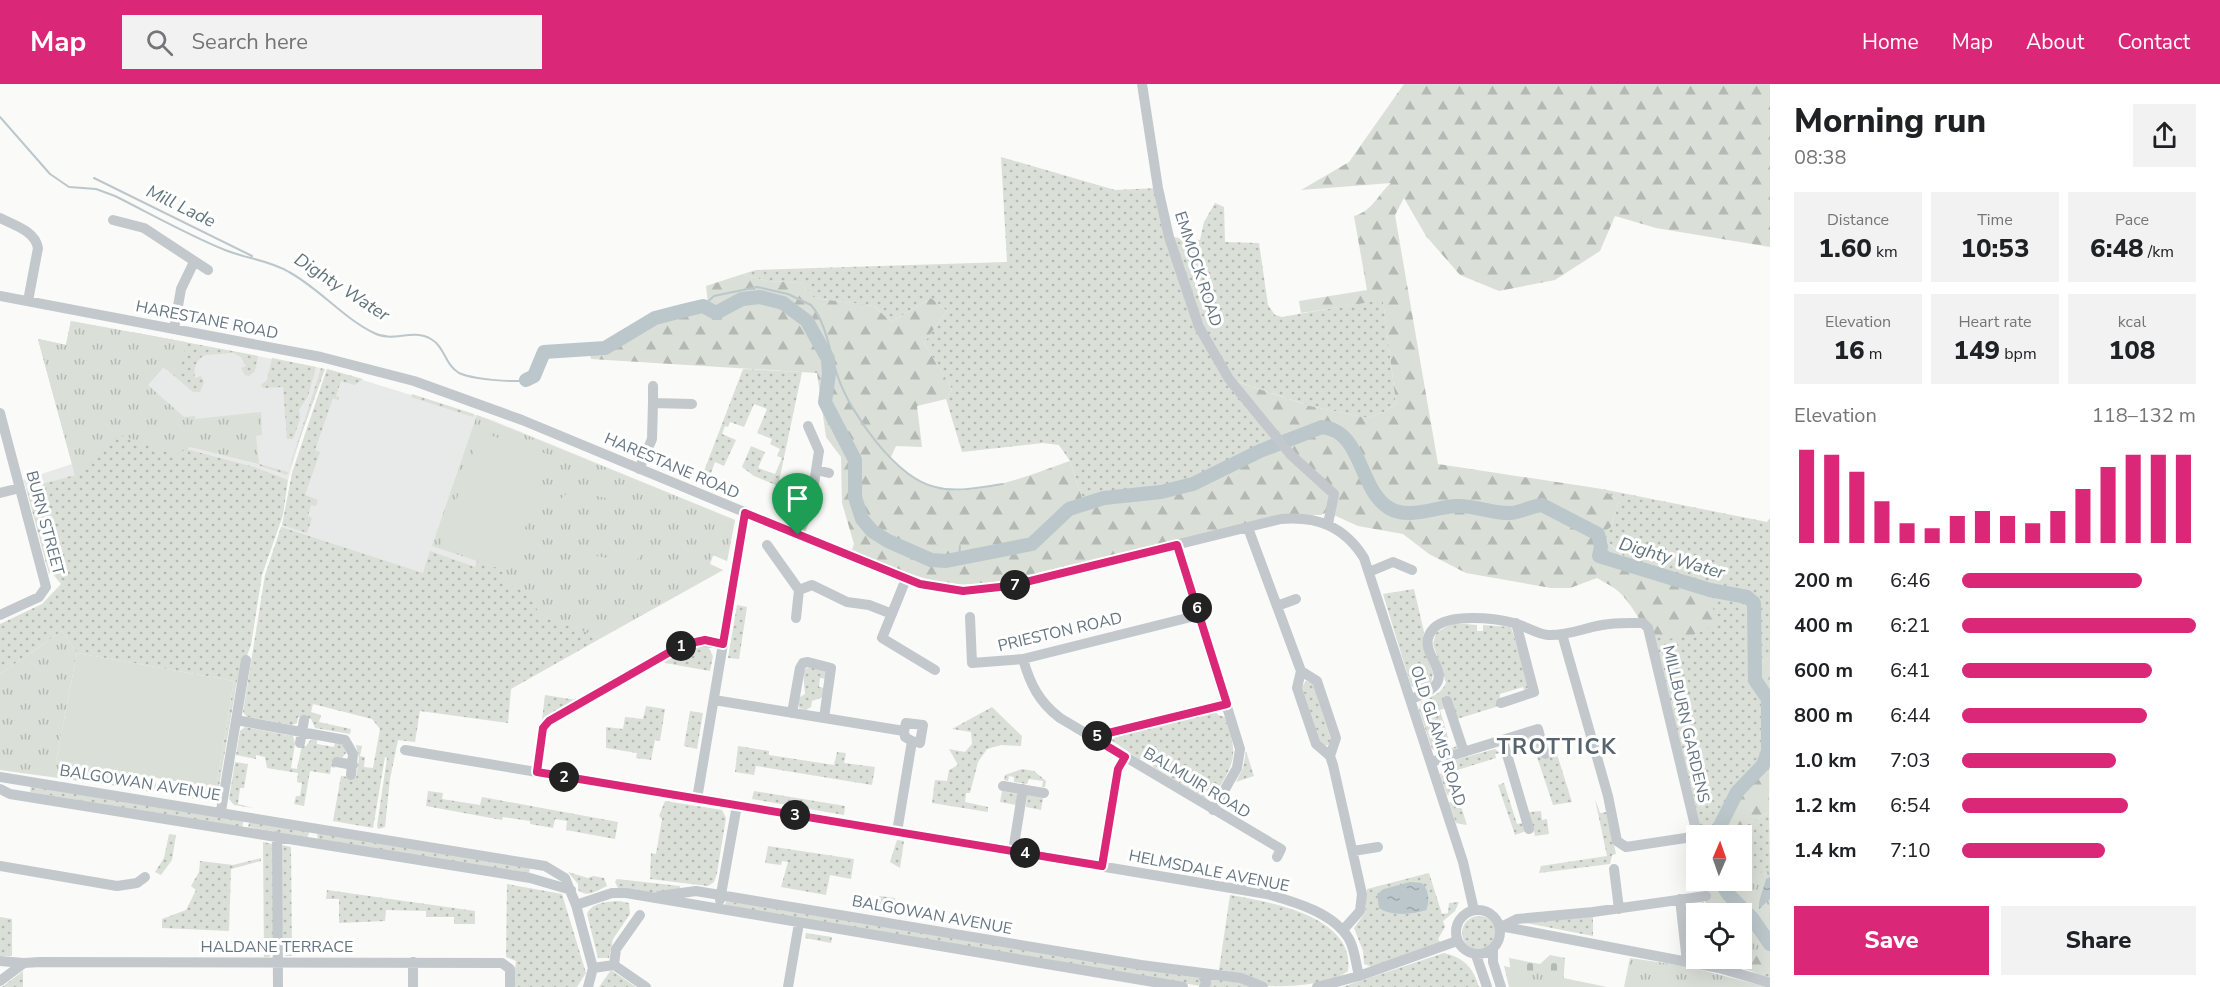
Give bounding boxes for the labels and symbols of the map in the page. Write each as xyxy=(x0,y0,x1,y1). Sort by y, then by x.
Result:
water label: Mill Lade xyxy=(142,179,220,233)
street label: EMMOCK ROAD xyxy=(1169,209,1227,329)
water label: Dighty Water xyxy=(290,247,395,327)
street label: HARESTANE ROAD xyxy=(134,295,280,345)
street label: HARESTANE ROAD xyxy=(601,428,743,504)
street label: BURN STREET xyxy=(21,468,70,578)
pin xyxy=(772,473,823,535)
water label: Dighty Water xyxy=(1616,531,1728,585)
pin: 7 xyxy=(1000,570,1030,600)
pin: 6 xyxy=(1182,593,1212,623)
street label: PRIESTON ROAD xyxy=(996,607,1124,657)
pin: 1 xyxy=(666,631,696,661)
street label: MILLBURN GARDENS xyxy=(1657,643,1715,805)
street label: OLD GLAMIS ROAD xyxy=(1405,663,1471,809)
pin: 5 xyxy=(1082,721,1112,751)
district label: TROTTICK xyxy=(1497,732,1617,762)
street label: BALMUIR ROAD xyxy=(1139,742,1255,824)
street label: BALGOWAN AVENUE xyxy=(58,759,222,807)
pin: 2 xyxy=(549,762,579,792)
pin: 3 xyxy=(780,800,810,830)
north arrow xyxy=(1686,825,1752,891)
pin: 4 xyxy=(1010,838,1040,868)
street label: HELMSDALE AVENUE xyxy=(1127,845,1291,897)
street label: BALGOWAN AVENUE xyxy=(850,890,1014,940)
street label: HALDANE TERRACE xyxy=(201,936,353,958)

